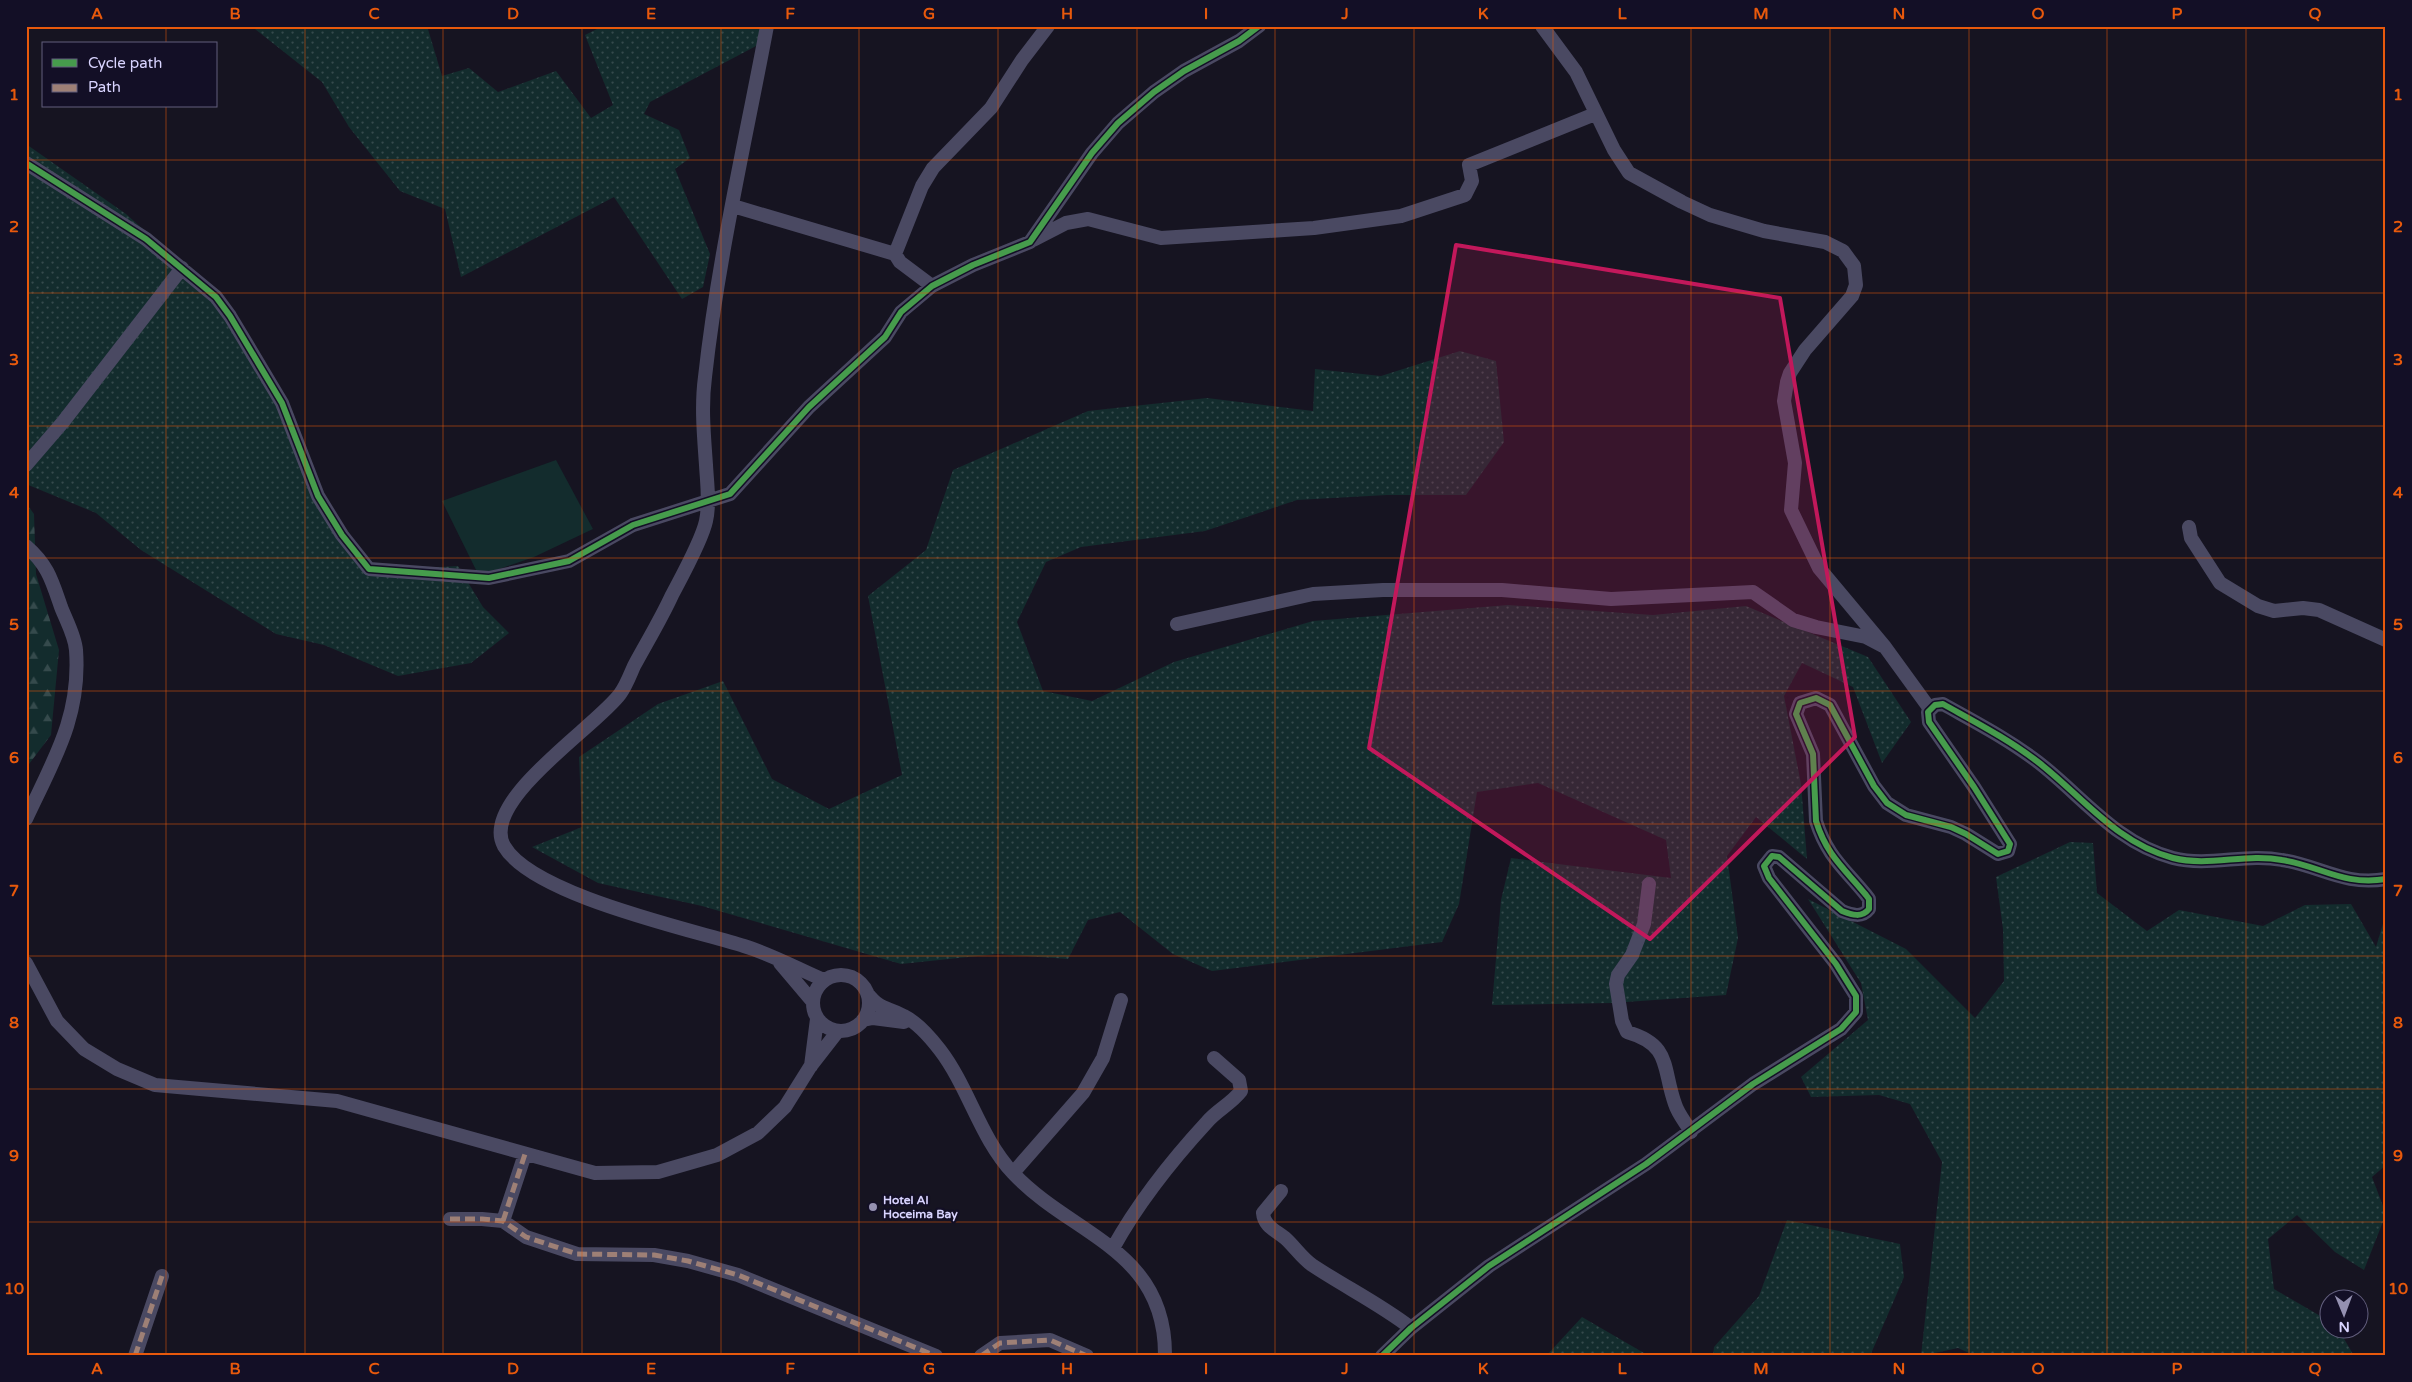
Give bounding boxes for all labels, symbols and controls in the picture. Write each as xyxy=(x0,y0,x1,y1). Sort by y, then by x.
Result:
text: A xyxy=(91,4,103,24)
text: B xyxy=(229,4,241,24)
text: C xyxy=(368,4,380,24)
text: D xyxy=(507,4,519,24)
text: E xyxy=(646,4,656,24)
text: F xyxy=(785,4,795,24)
text: G xyxy=(923,4,935,24)
text: H xyxy=(1061,4,1073,24)
text: I xyxy=(1204,4,1208,24)
text: J xyxy=(1340,4,1349,24)
text: K xyxy=(1478,4,1489,24)
text: L xyxy=(1617,4,1627,24)
text: M xyxy=(1753,4,1769,24)
text: N xyxy=(1893,4,1905,24)
text: O xyxy=(2032,4,2045,24)
text: P xyxy=(2172,4,2183,24)
text: Q xyxy=(2309,4,2322,24)
legend xyxy=(42,42,218,108)
text: Cycle path xyxy=(88,54,162,72)
text: Path xyxy=(88,78,121,96)
text: 1 xyxy=(9,85,19,105)
text: 1 xyxy=(2393,85,2403,105)
text: 2 xyxy=(9,217,19,237)
text: 2 xyxy=(2393,217,2403,237)
text: 3 xyxy=(9,350,19,370)
text: 3 xyxy=(2393,350,2403,370)
text: 4 xyxy=(9,483,19,503)
text: 4 xyxy=(2393,483,2403,503)
text: 5 xyxy=(9,615,19,635)
text: 5 xyxy=(2393,615,2403,635)
text: 6 xyxy=(9,748,19,768)
text: 6 xyxy=(2393,748,2403,768)
text: 7 xyxy=(9,881,19,901)
text: 7 xyxy=(2393,881,2403,901)
text: 8 xyxy=(9,1013,19,1033)
text: 8 xyxy=(2393,1013,2403,1033)
text: 9 xyxy=(9,1146,19,1166)
text: 9 xyxy=(2393,1146,2403,1166)
place label: Hotel Al Hoceima Bay xyxy=(883,1193,958,1222)
marker: Hotel Al Hoceima Bay xyxy=(867,1201,879,1213)
text: 10 xyxy=(4,1279,24,1299)
text: 10 xyxy=(2388,1279,2408,1299)
north arrow xyxy=(2320,1290,2370,1340)
text: N xyxy=(2338,1318,2350,1335)
text: A xyxy=(91,1359,103,1379)
text: B xyxy=(229,1359,241,1379)
text: C xyxy=(368,1359,380,1379)
text: D xyxy=(507,1359,519,1379)
text: E xyxy=(646,1359,656,1379)
text: F xyxy=(785,1359,795,1379)
text: G xyxy=(923,1359,935,1379)
text: H xyxy=(1061,1359,1073,1379)
text: I xyxy=(1204,1359,1208,1379)
text: J xyxy=(1340,1359,1349,1379)
text: K xyxy=(1478,1359,1489,1379)
text: L xyxy=(1617,1359,1627,1379)
text: M xyxy=(1753,1359,1769,1379)
text: N xyxy=(1893,1359,1905,1379)
text: O xyxy=(2032,1359,2045,1379)
text: P xyxy=(2172,1359,2183,1379)
text: Q xyxy=(2309,1359,2322,1379)

